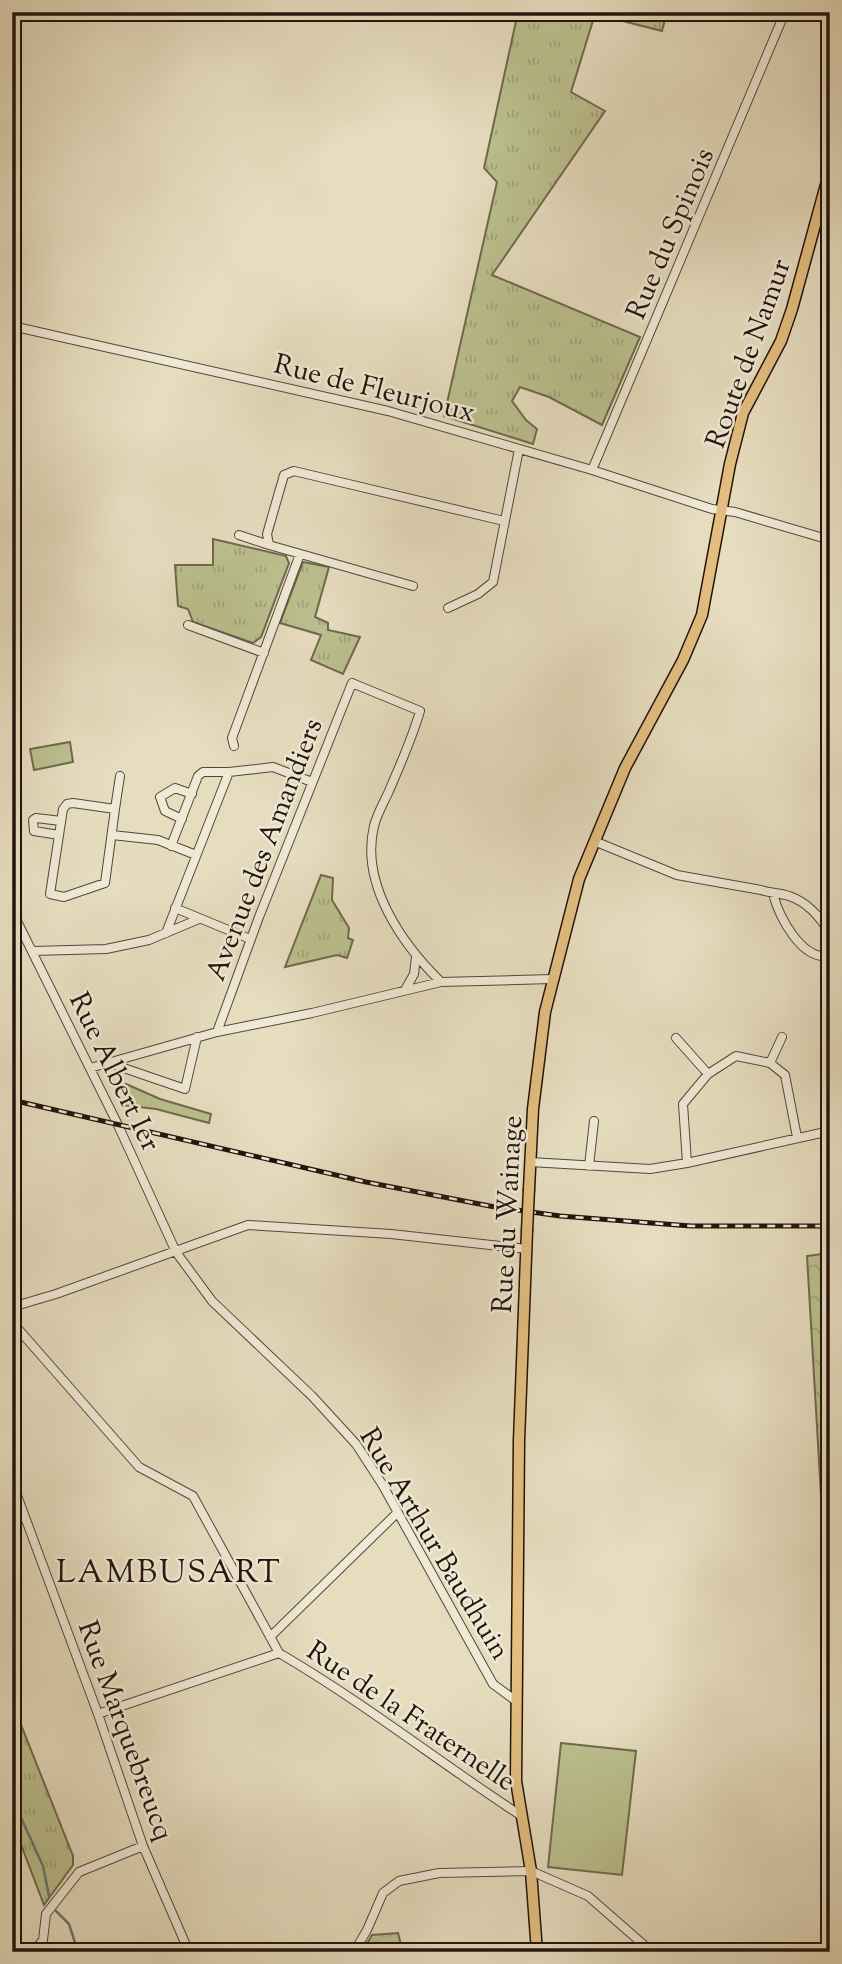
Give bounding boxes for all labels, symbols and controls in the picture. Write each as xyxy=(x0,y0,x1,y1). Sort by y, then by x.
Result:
street label: Rue du Spinois xyxy=(618,142,726,326)
street label: Route de Namur xyxy=(697,253,803,454)
street label: Rue de Fleurjoux xyxy=(269,346,479,434)
street label: Avenue des Amandiers xyxy=(197,713,334,987)
street label: Rue Albert Ier xyxy=(58,986,169,1159)
street label: Rue du Wainage xyxy=(484,1114,534,1314)
street label: Rue Arthur Baudhuin xyxy=(348,1421,519,1668)
district label: LAMBUSART xyxy=(56,1551,282,1597)
street label: Rue Marquebreucq xyxy=(66,1616,183,1847)
street label: Rue de la Fraternelle xyxy=(298,1633,523,1802)

